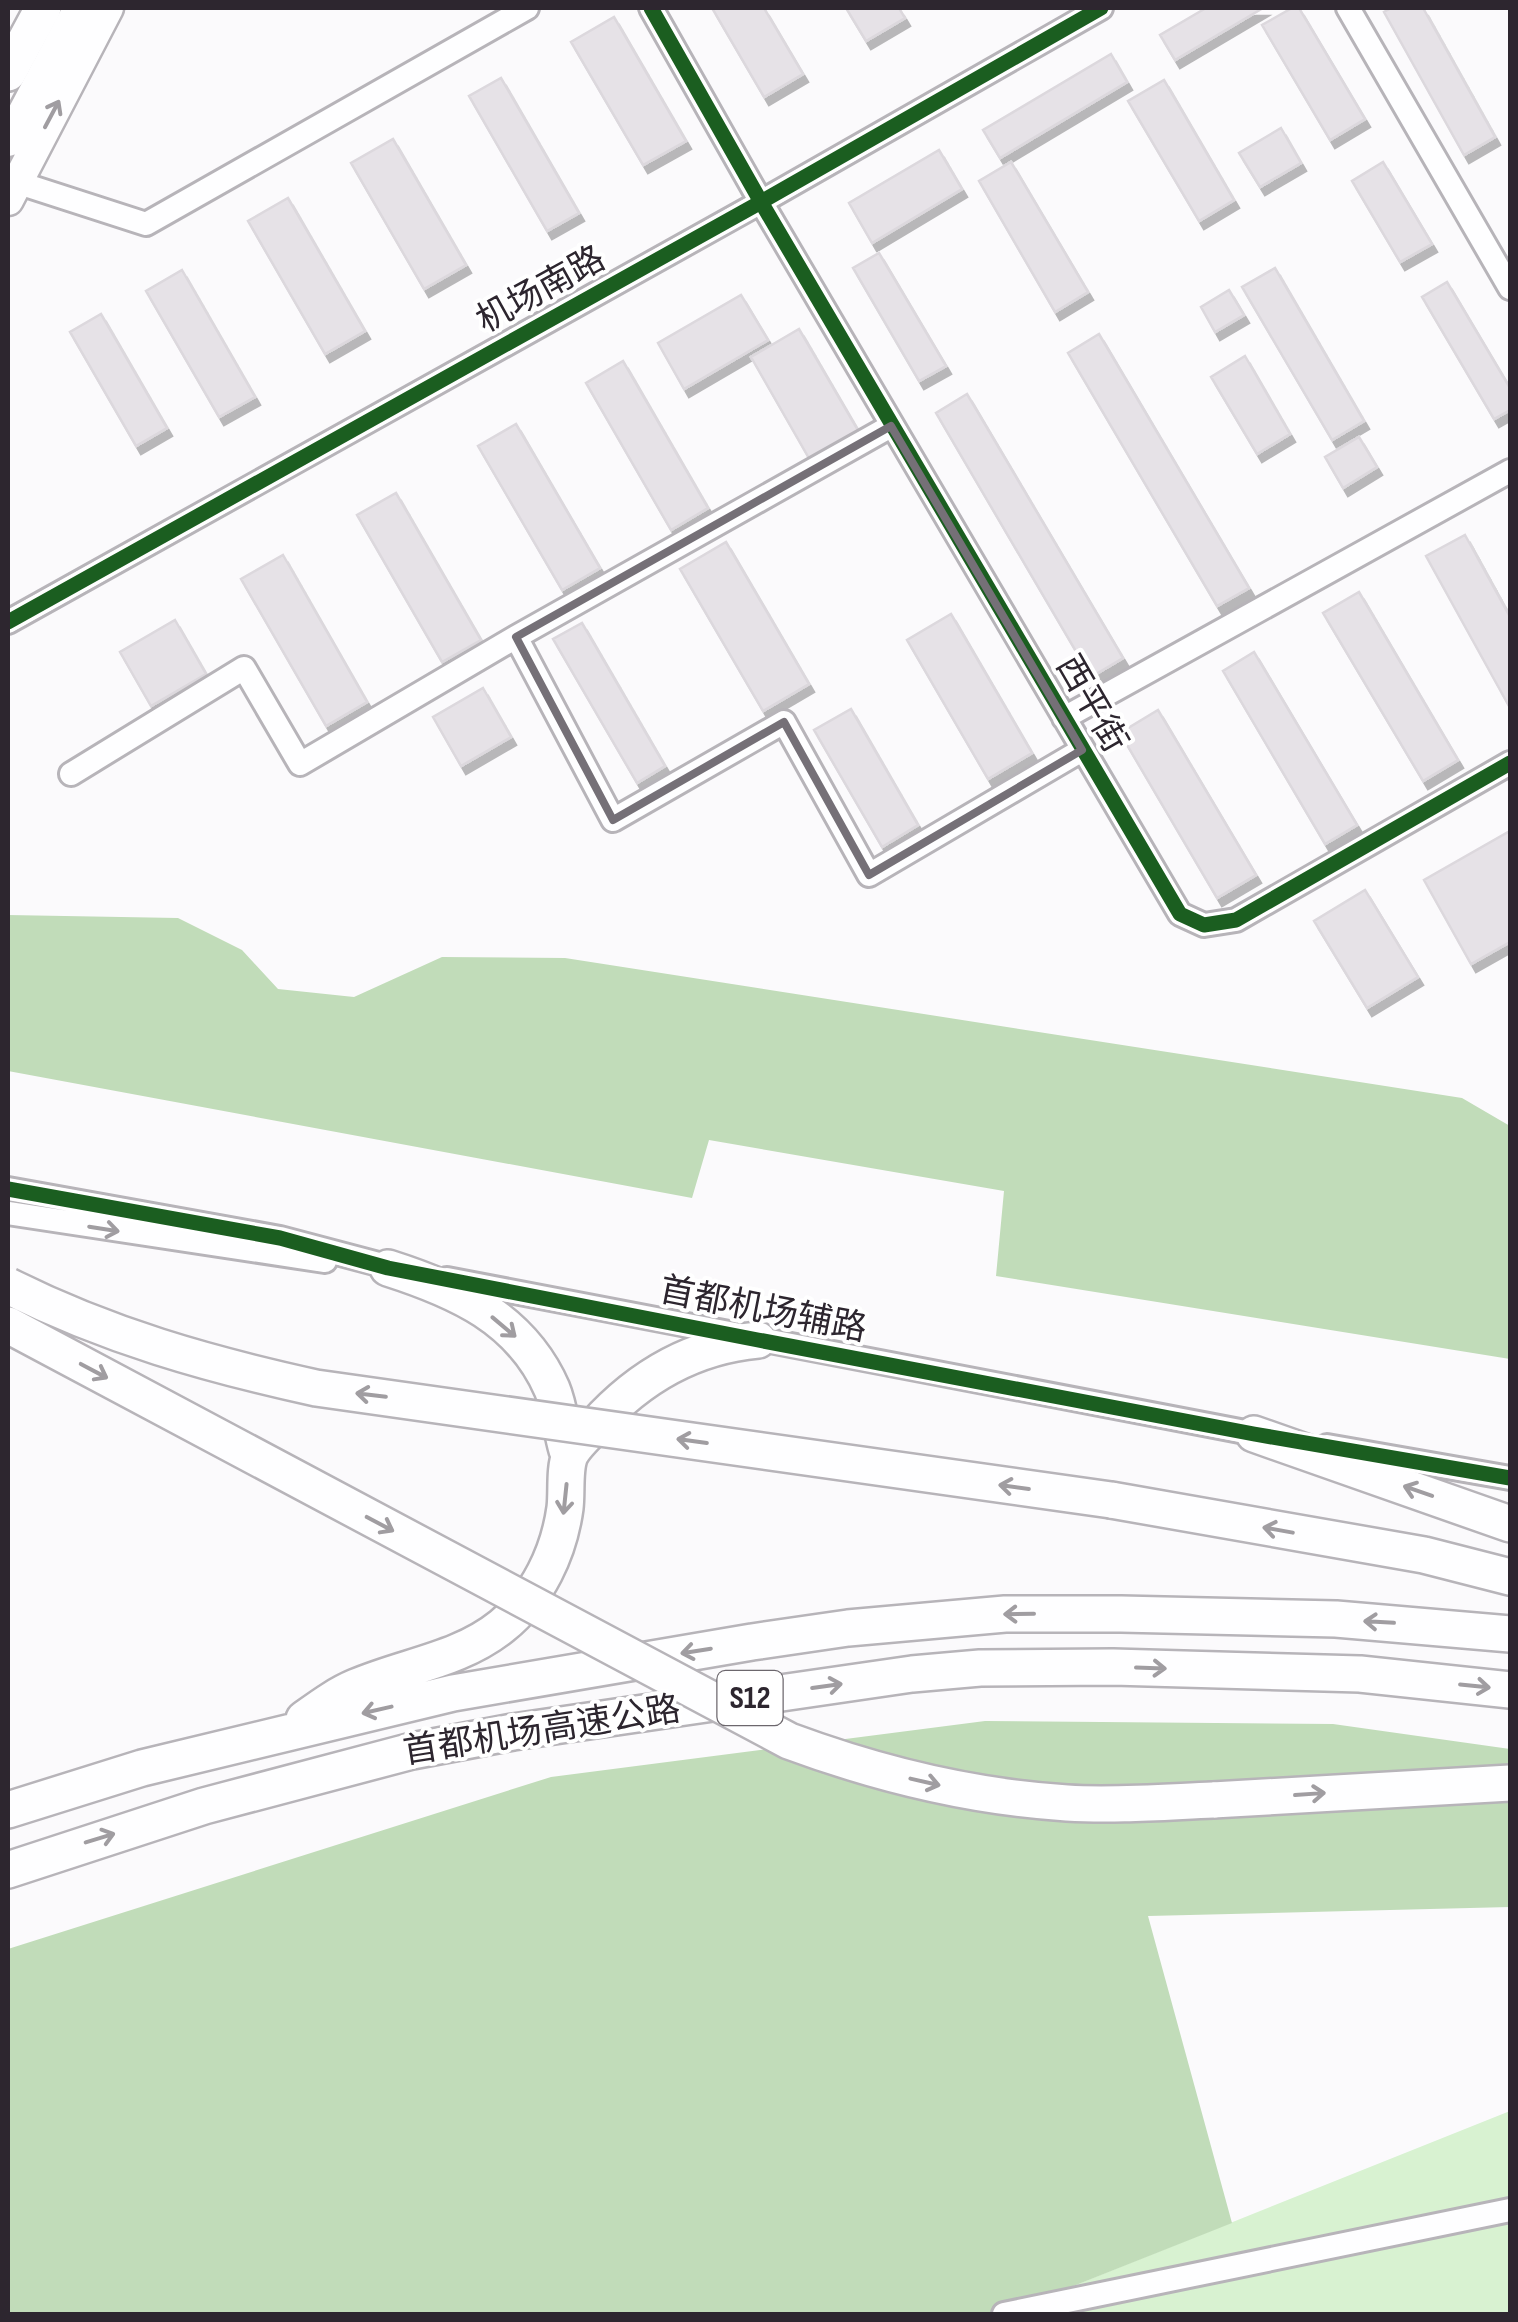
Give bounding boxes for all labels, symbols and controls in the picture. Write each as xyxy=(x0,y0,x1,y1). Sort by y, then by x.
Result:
one-way arrow xyxy=(43,99,62,129)
street label: 机场南路 xyxy=(469,237,613,343)
street label: 西平街 xyxy=(1046,648,1136,760)
one-way arrow xyxy=(87,1220,119,1239)
street label: 首都机场辅路 xyxy=(656,1269,870,1351)
one-way arrow xyxy=(491,1316,517,1338)
one-way arrow xyxy=(78,1362,108,1382)
one-way arrow xyxy=(355,1385,387,1403)
one-way arrow xyxy=(677,1431,709,1449)
one-way arrow xyxy=(998,1477,1031,1495)
one-way arrow xyxy=(1403,1481,1435,1499)
one-way arrow xyxy=(556,1482,575,1514)
one-way arrow xyxy=(365,1515,395,1535)
one-way arrow xyxy=(1262,1520,1295,1539)
one-way arrow xyxy=(1003,1604,1035,1623)
one-way arrow xyxy=(1363,1612,1395,1631)
one-way arrow xyxy=(680,1642,713,1660)
one-way arrow xyxy=(1135,1658,1167,1677)
road number: S12 xyxy=(718,1671,782,1725)
one-way arrow xyxy=(811,1677,843,1695)
one-way arrow xyxy=(1459,1677,1491,1696)
street label: 首都机场高速公路 xyxy=(400,1688,684,1774)
one-way arrow xyxy=(362,1702,394,1720)
one-way arrow xyxy=(908,1773,940,1792)
one-way arrow xyxy=(1294,1784,1326,1803)
one-way arrow xyxy=(83,1828,115,1846)

